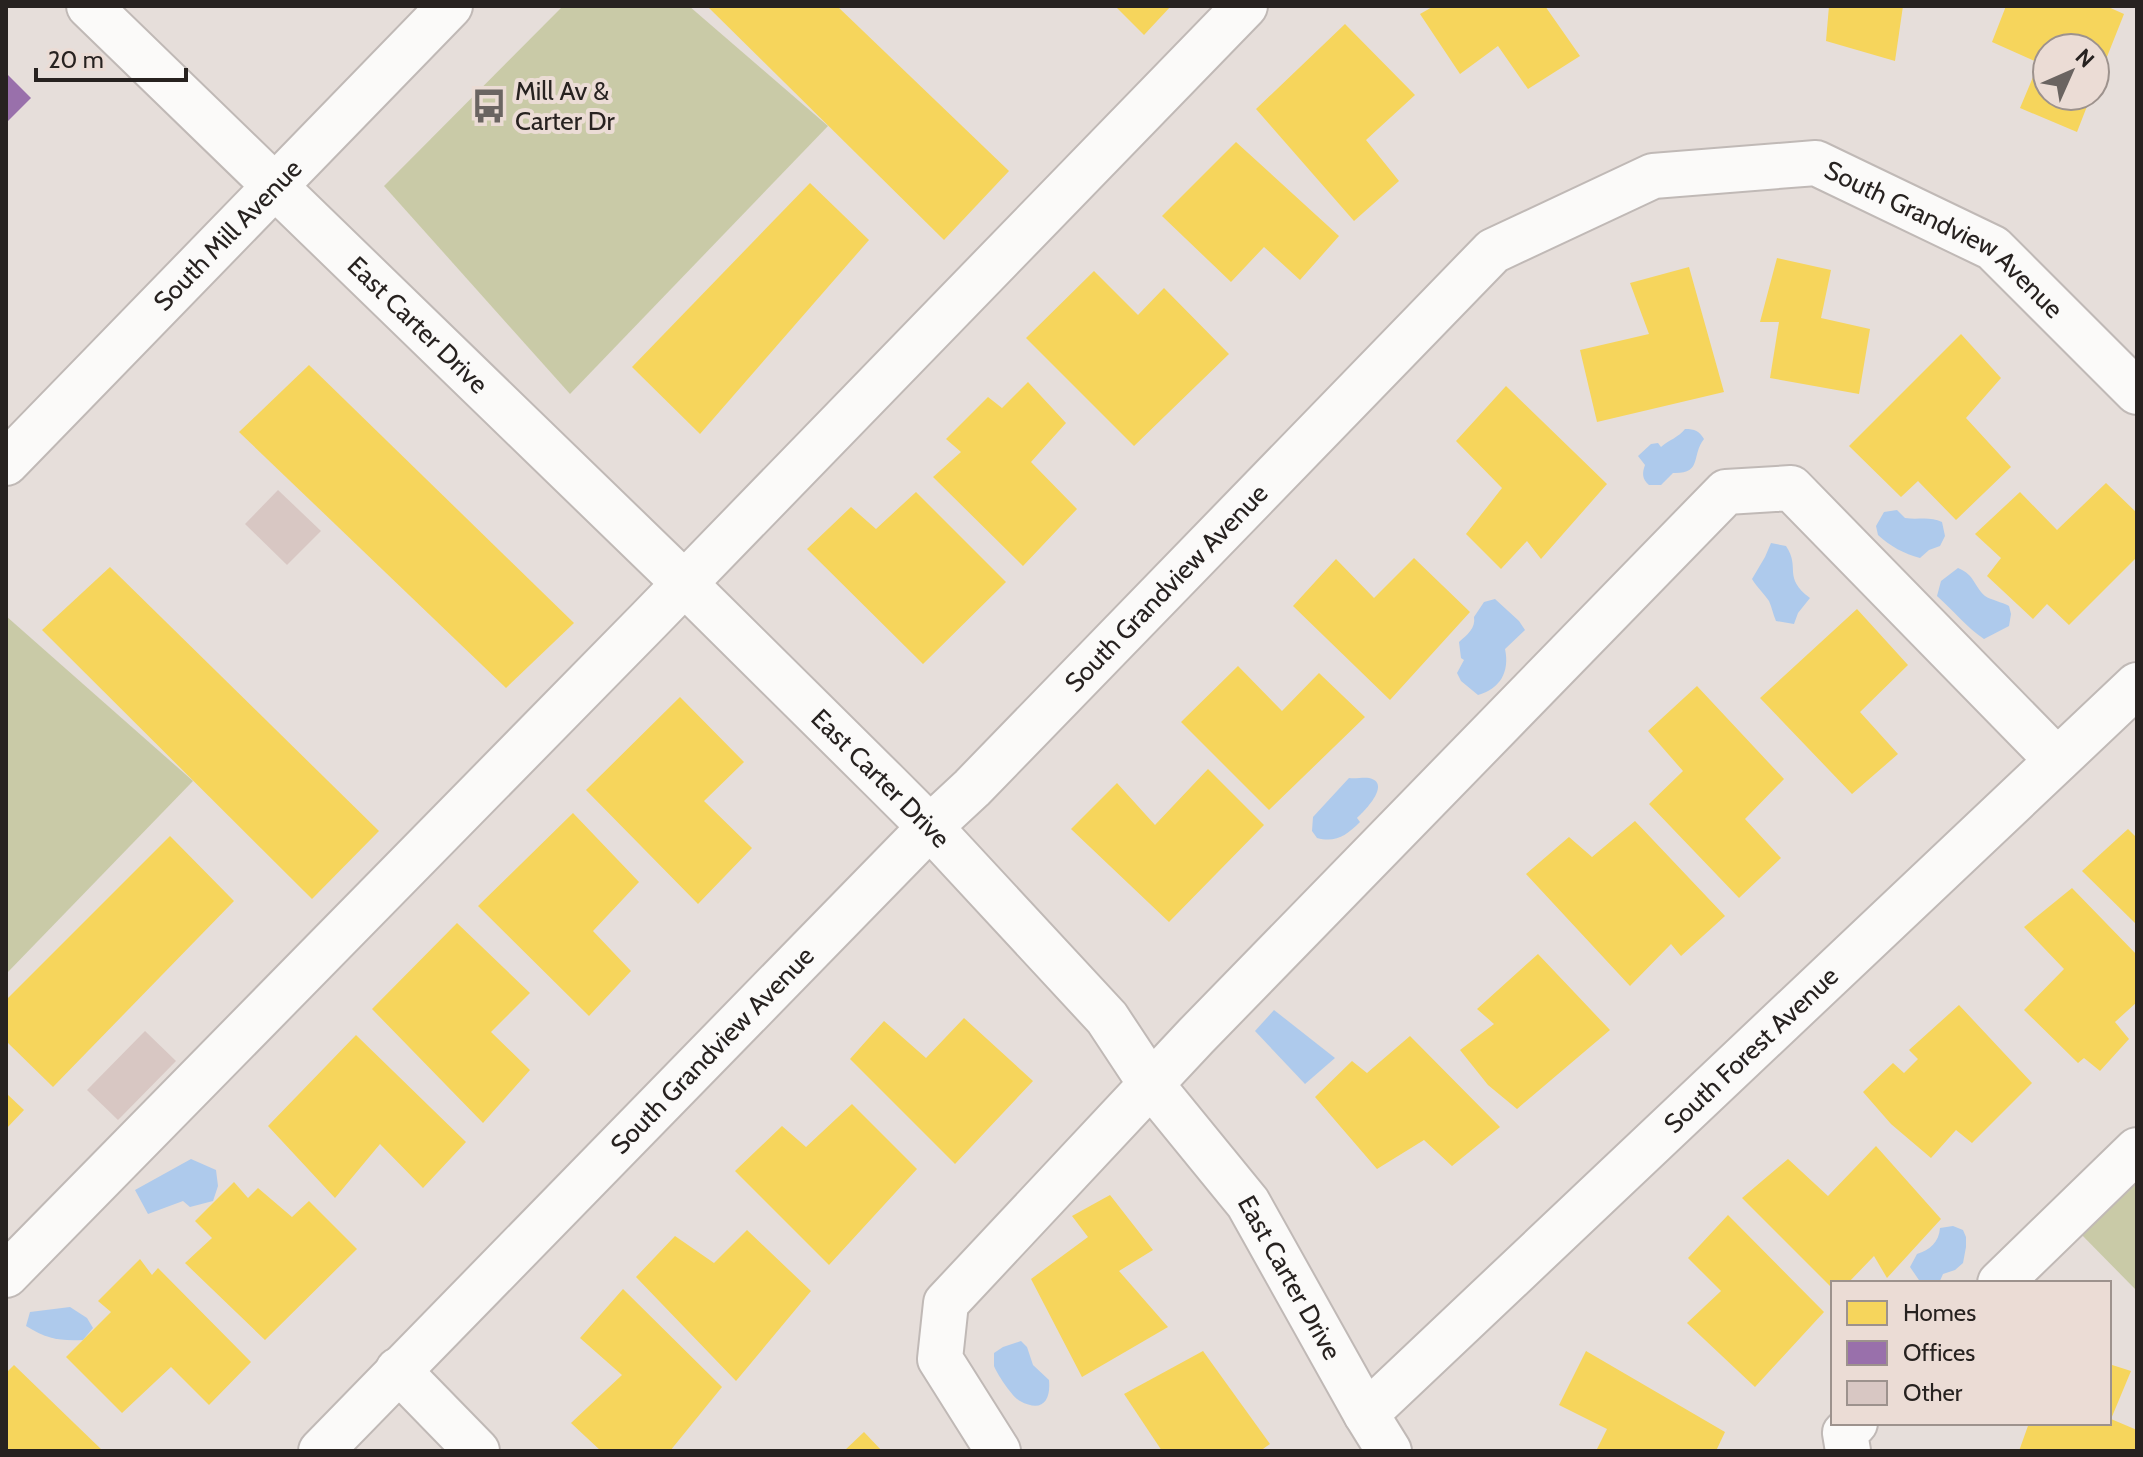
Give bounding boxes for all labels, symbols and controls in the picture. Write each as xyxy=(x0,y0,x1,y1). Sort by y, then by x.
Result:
scale bar xyxy=(36,32,186,82)
north arrow xyxy=(2031,32,2111,112)
text: N xyxy=(2070,43,2100,73)
text: 20 m xyxy=(48,45,104,74)
place label: Mill Av & Carter Dr xyxy=(515,75,615,137)
bus stop icon: Mill Av & Carter Dr xyxy=(470,87,508,125)
street label: South Mill Avenue xyxy=(147,152,308,317)
street label: South Grandview Avenue xyxy=(1820,154,2070,325)
street label: East Carter Drive xyxy=(341,250,495,400)
street label: South Grandview Avenue xyxy=(1058,477,1274,699)
street label: East Carter Drive xyxy=(805,702,957,854)
street label: South Grandview Avenue xyxy=(604,940,820,1161)
street label: South Forest Avenue xyxy=(1657,960,1845,1140)
street label: East Carter Drive xyxy=(1231,1190,1348,1365)
legend xyxy=(1831,1281,2111,1425)
text: Homes xyxy=(1903,1298,1976,1327)
text: Offices xyxy=(1903,1338,1975,1367)
text: Other xyxy=(1903,1378,1963,1407)

